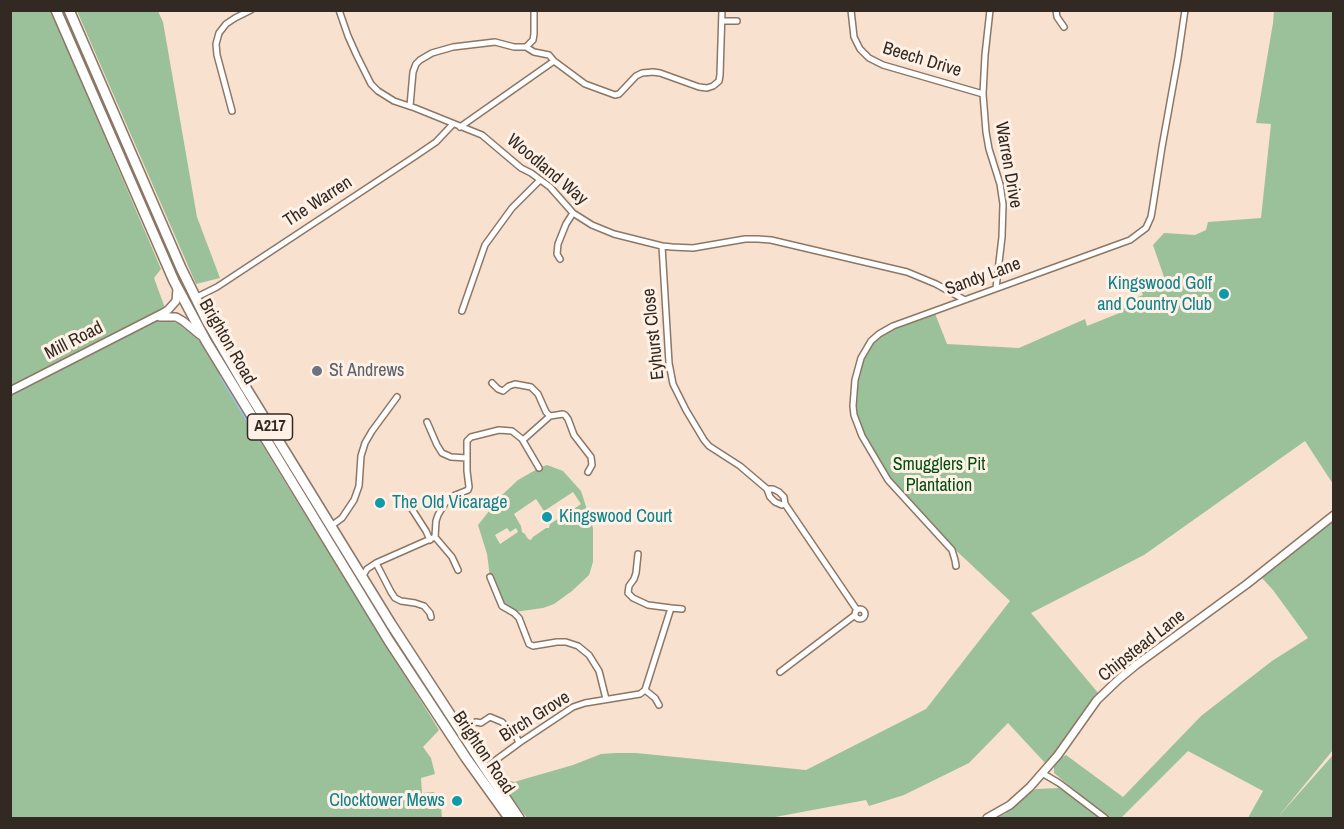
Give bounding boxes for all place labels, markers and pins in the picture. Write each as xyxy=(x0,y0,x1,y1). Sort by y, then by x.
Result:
place label: Kingswood Golf and Country Club xyxy=(1097,273,1212,316)
marker: Kingswood Golf and Country Club xyxy=(1217,287,1231,301)
place label: St Andrews xyxy=(329,360,404,382)
marker: St Andrews xyxy=(310,364,324,378)
place label: The Old Vicarage xyxy=(392,492,507,514)
marker: The Old Vicarage xyxy=(373,496,387,510)
place label: Kingswood Court xyxy=(559,506,672,528)
marker: Kingswood Court xyxy=(540,510,554,524)
place label: Clocktower Mews xyxy=(329,790,445,812)
marker: Clocktower Mews xyxy=(450,794,464,808)

